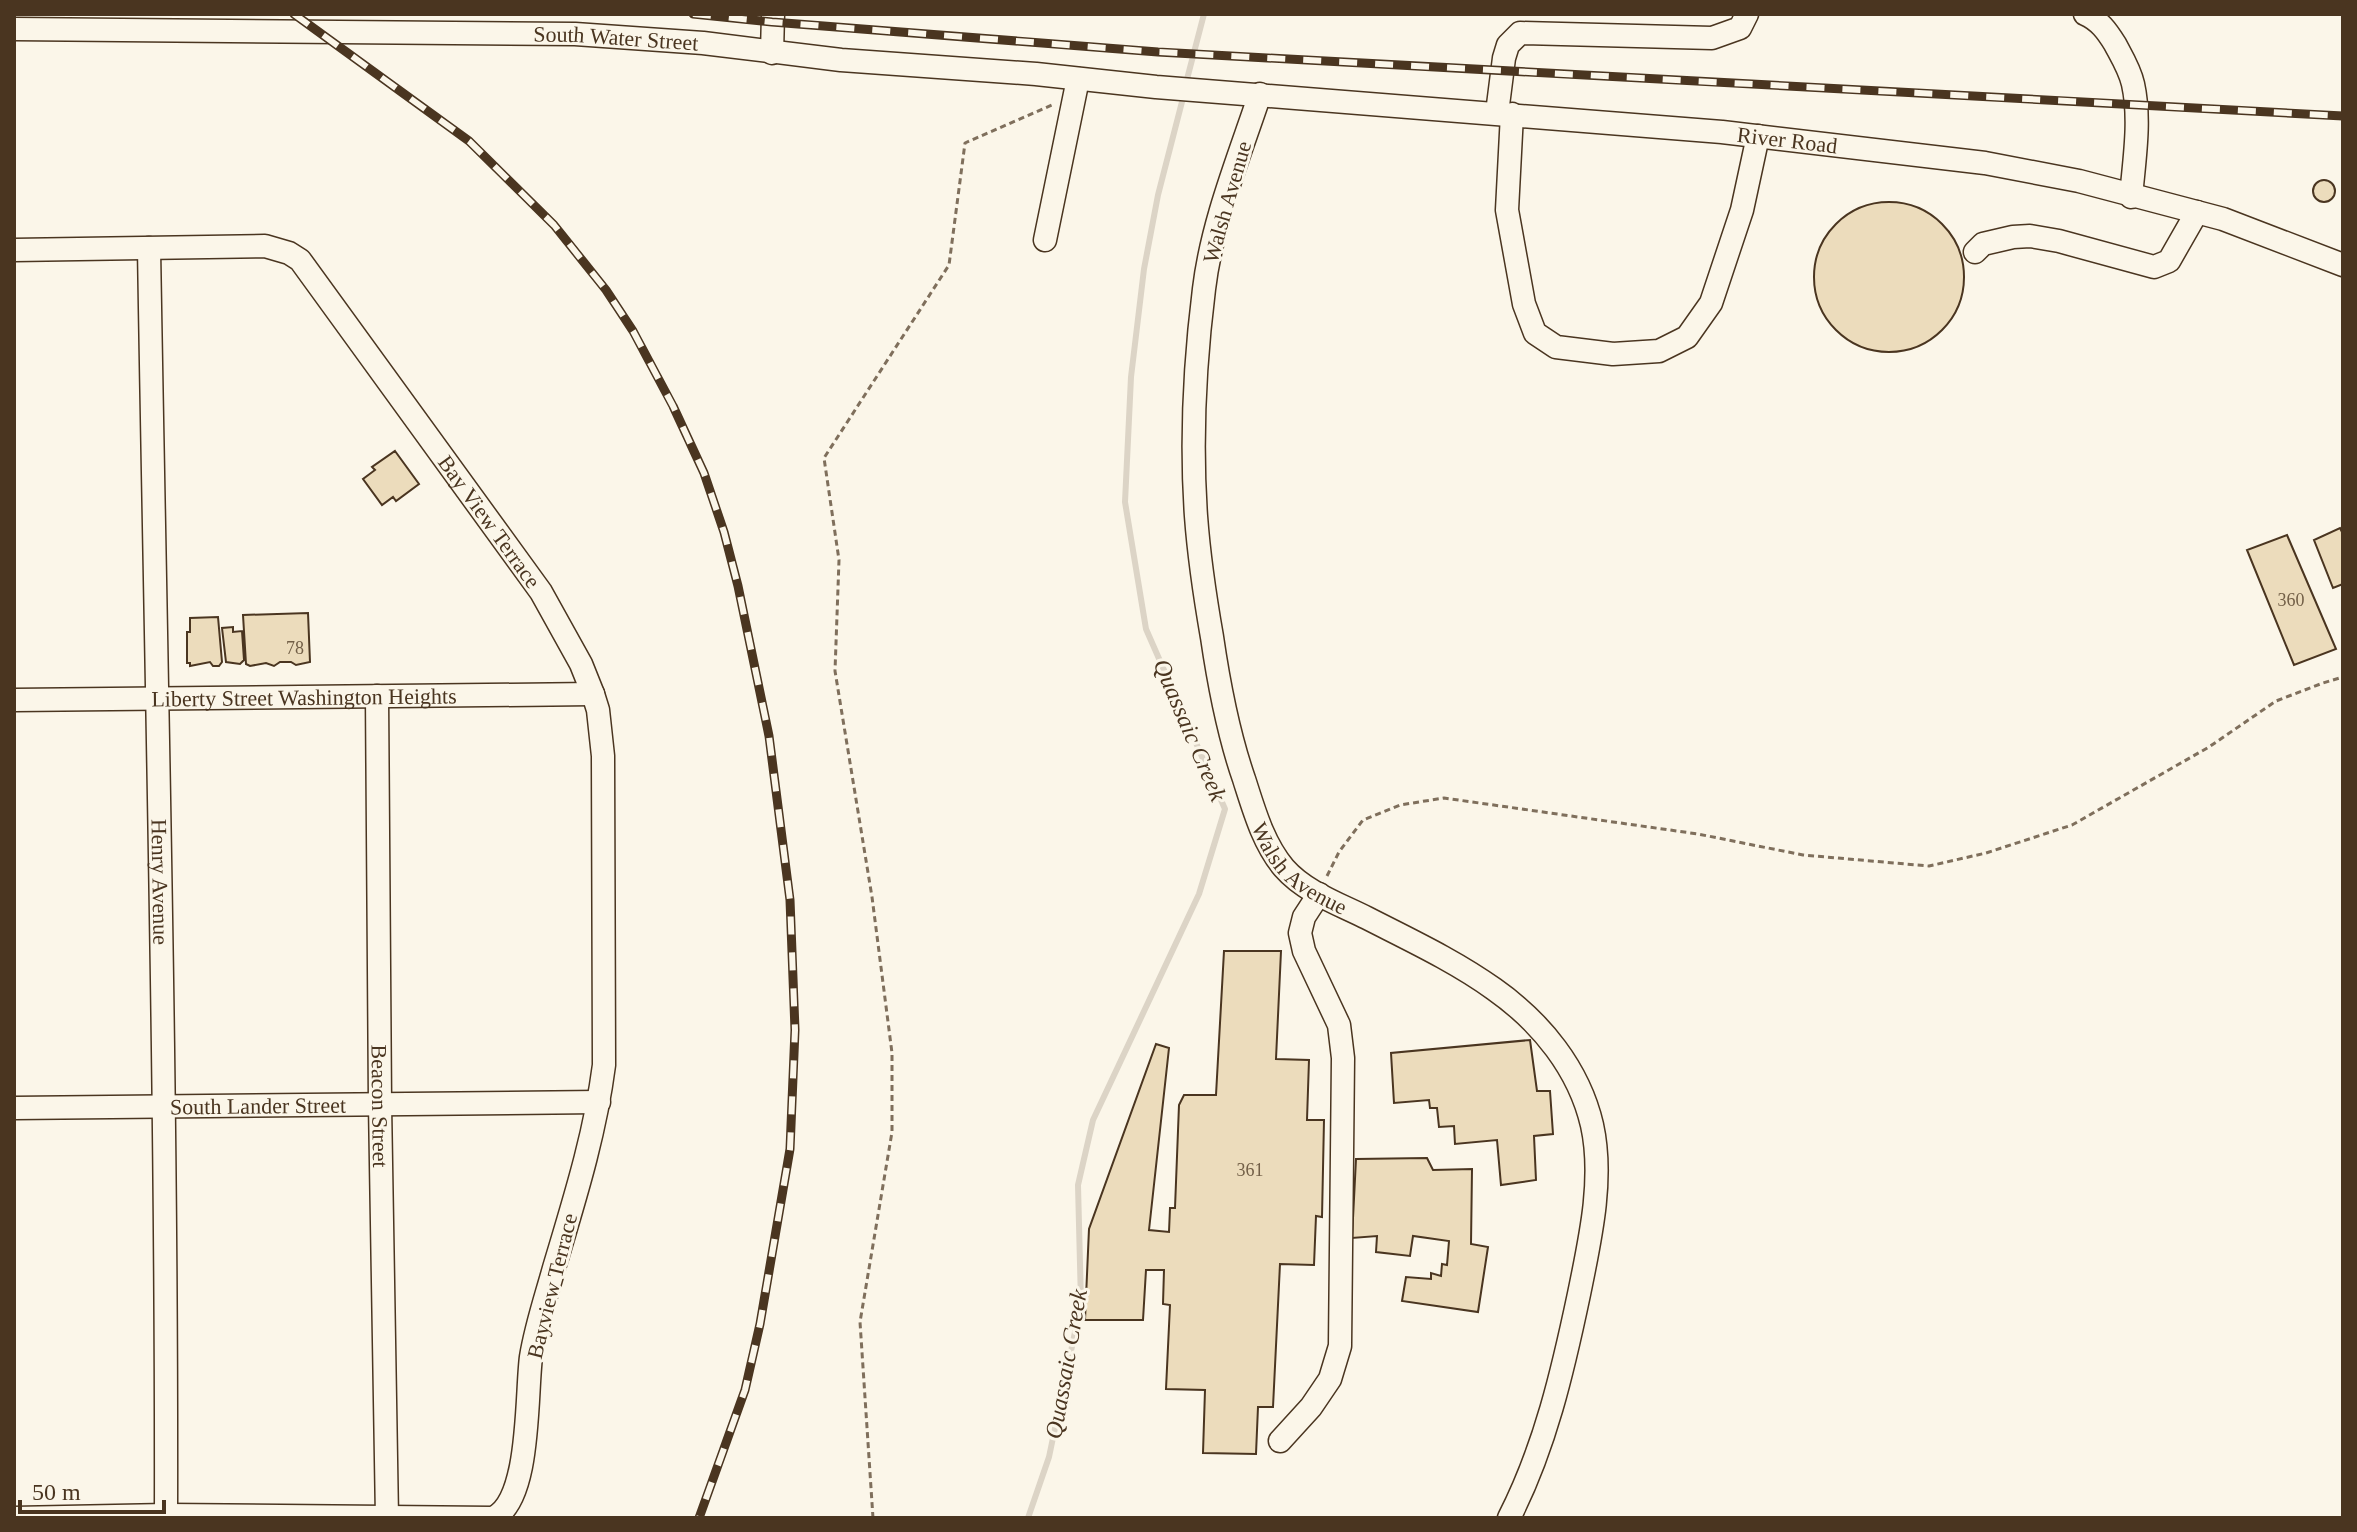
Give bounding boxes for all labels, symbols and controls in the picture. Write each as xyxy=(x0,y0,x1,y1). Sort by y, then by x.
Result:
street label: South Water Street xyxy=(533,21,699,55)
street label: River Road xyxy=(1736,121,1839,158)
street label: Walsh Avenue xyxy=(1198,138,1256,266)
street label: Bay View Terrace xyxy=(433,450,546,592)
house number: 360 xyxy=(2278,590,2305,610)
house number: 78 xyxy=(286,638,304,658)
water label: Quassaic Creek xyxy=(1148,655,1232,805)
street label: Liberty Street Washington Heights xyxy=(151,683,457,711)
street label: Walsh Avenue xyxy=(1247,818,1351,919)
street label: Henry Avenue xyxy=(147,819,174,945)
street label: Beacon Street xyxy=(367,1044,394,1168)
street label: South Lander Street xyxy=(170,1092,346,1119)
house number: 361 xyxy=(1237,1160,1264,1180)
street label: Bayview Terrace xyxy=(522,1211,582,1361)
water label: Quassaic Creek xyxy=(1040,1287,1092,1441)
scale bar xyxy=(20,1464,164,1514)
text: 50 m xyxy=(32,1479,81,1505)

